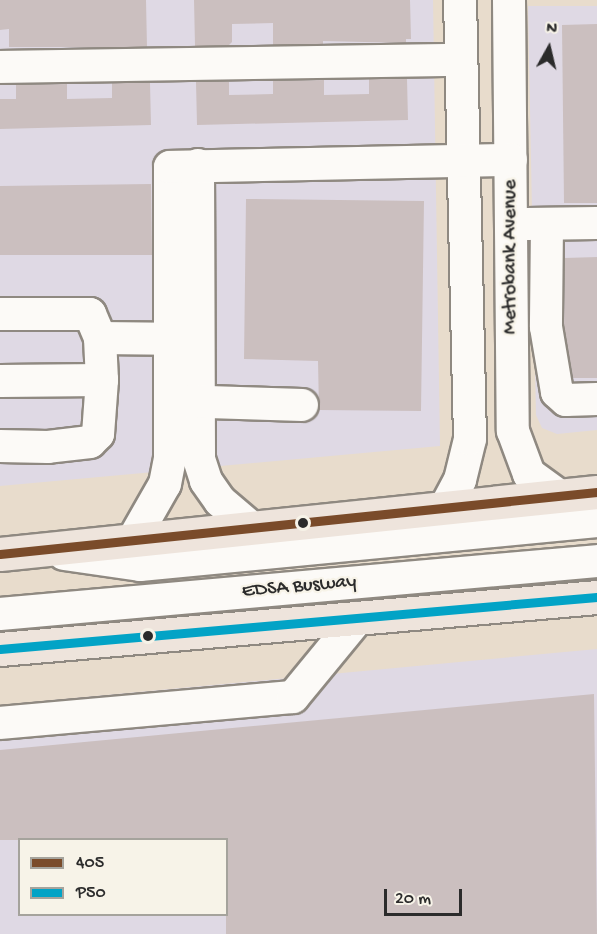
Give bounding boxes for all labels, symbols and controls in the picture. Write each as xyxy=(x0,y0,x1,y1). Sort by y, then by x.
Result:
north arrow xyxy=(519,18,579,78)
text: N xyxy=(545,20,558,40)
street label: Metrobank Avenue xyxy=(499,180,523,334)
unlabelled marker xyxy=(297,517,309,529)
street label: EDSA Busway xyxy=(241,570,357,604)
unlabelled marker xyxy=(142,630,154,642)
legend xyxy=(18,838,228,916)
text: 405 xyxy=(76,853,104,874)
scale bar xyxy=(387,877,465,915)
text: P50 xyxy=(76,883,106,904)
text: 20 m xyxy=(395,889,431,910)

